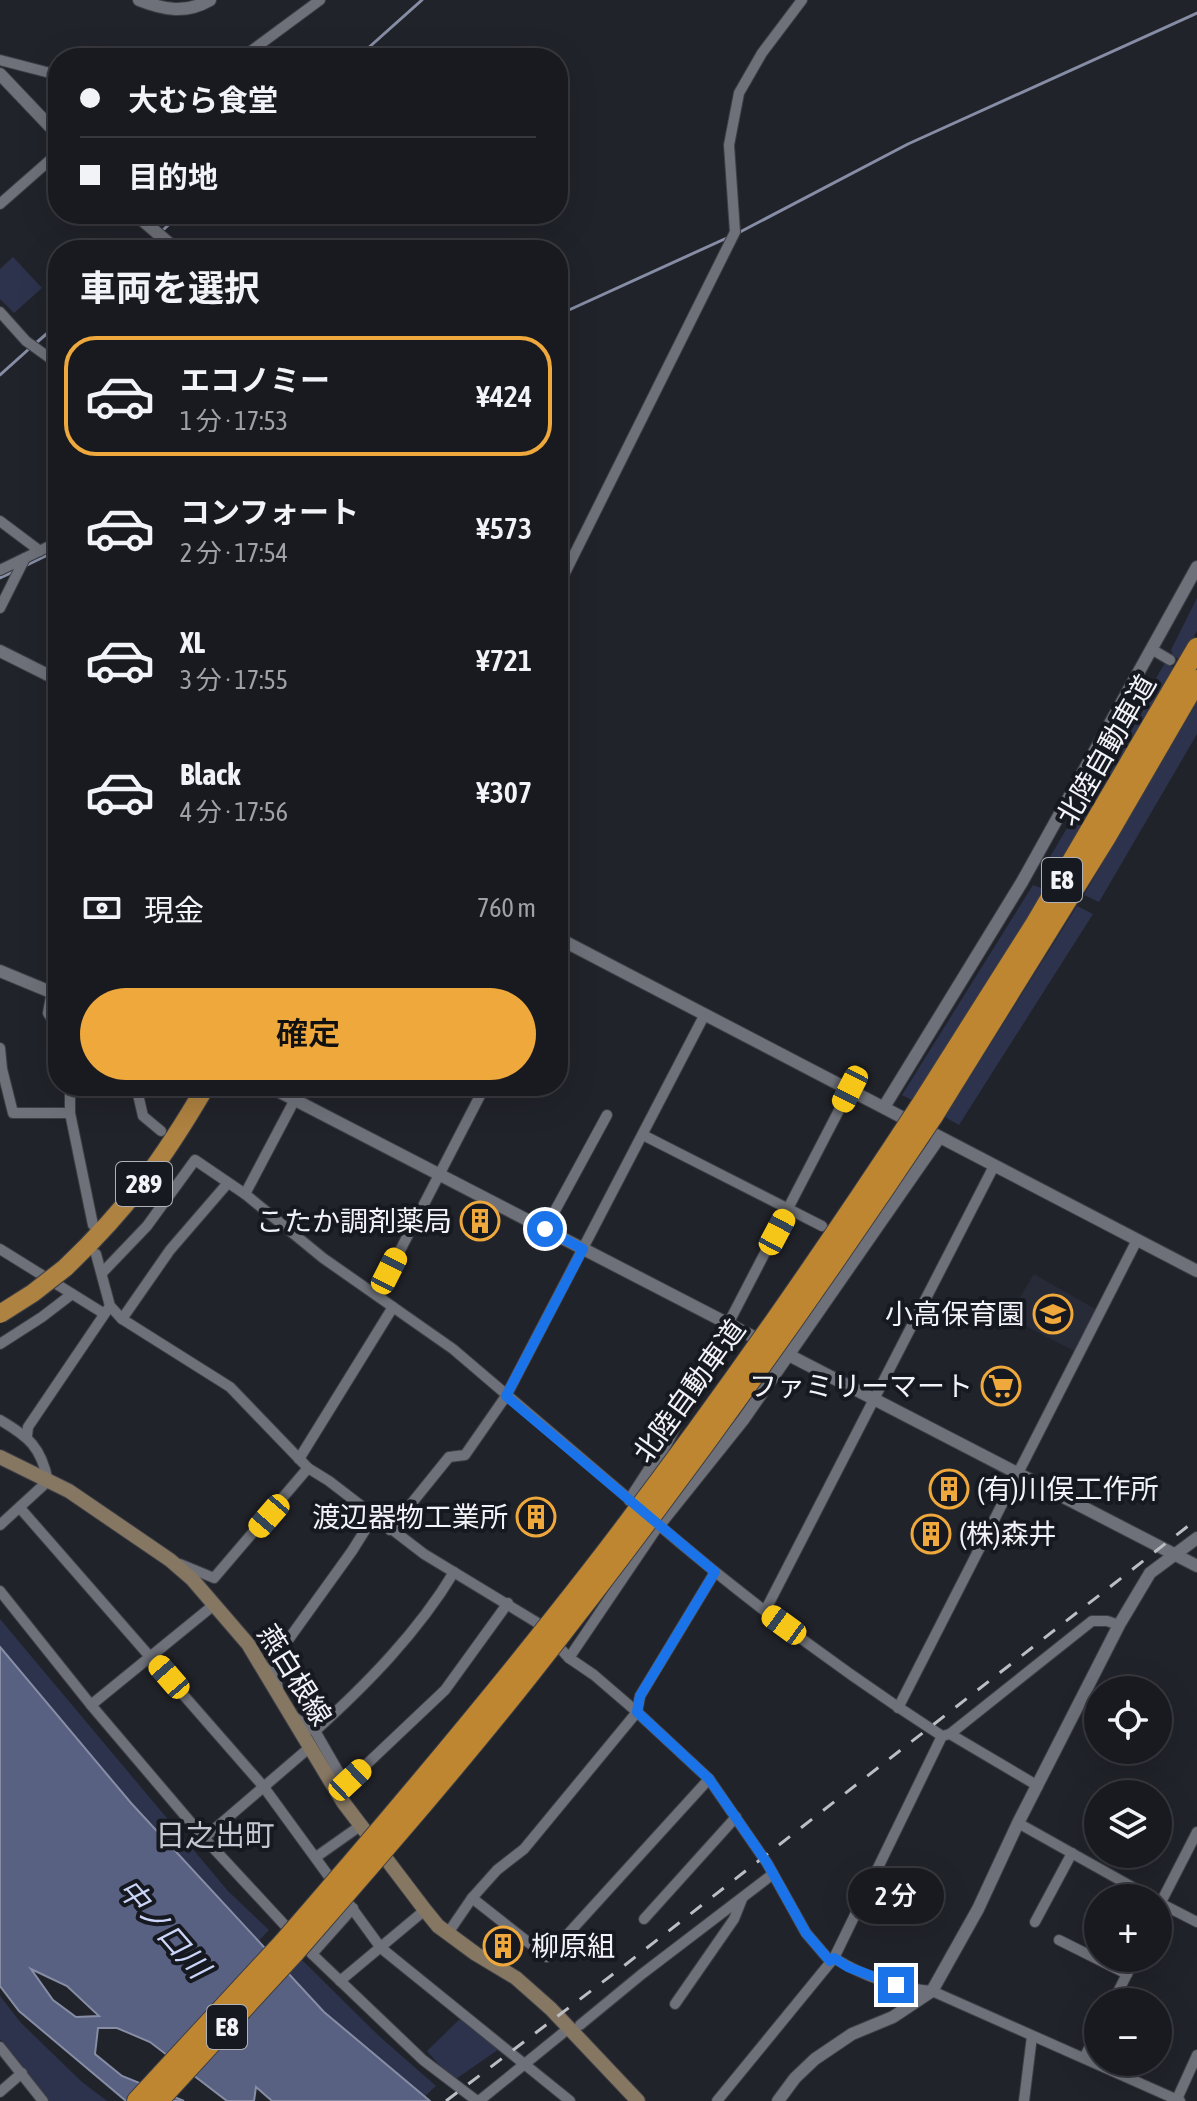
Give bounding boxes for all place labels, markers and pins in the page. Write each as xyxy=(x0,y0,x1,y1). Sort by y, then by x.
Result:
building icon: こたか調剤薬局 xyxy=(459,1200,501,1242)
place label: こたか調剤薬局 xyxy=(256,1205,452,1237)
school or university icon: 小高保育園 xyxy=(1032,1293,1074,1335)
place label: 小高保育園 xyxy=(885,1298,1025,1330)
supermarket icon: ファミリーマート xyxy=(980,1365,1022,1407)
place label: ファミリーマート xyxy=(749,1370,973,1402)
building icon: (有)川俣工作所 xyxy=(928,1468,970,1510)
place label: (有)川俣工作所 xyxy=(977,1473,1158,1505)
building icon: 渡辺器物工業所 xyxy=(515,1496,557,1538)
place label: 渡辺器物工業所 xyxy=(312,1501,508,1533)
building icon: (株)森井 xyxy=(910,1513,952,1555)
place label: (株)森井 xyxy=(959,1518,1056,1550)
building icon: 柳原組 xyxy=(482,1925,524,1967)
place label: 柳原組 xyxy=(531,1930,615,1962)

